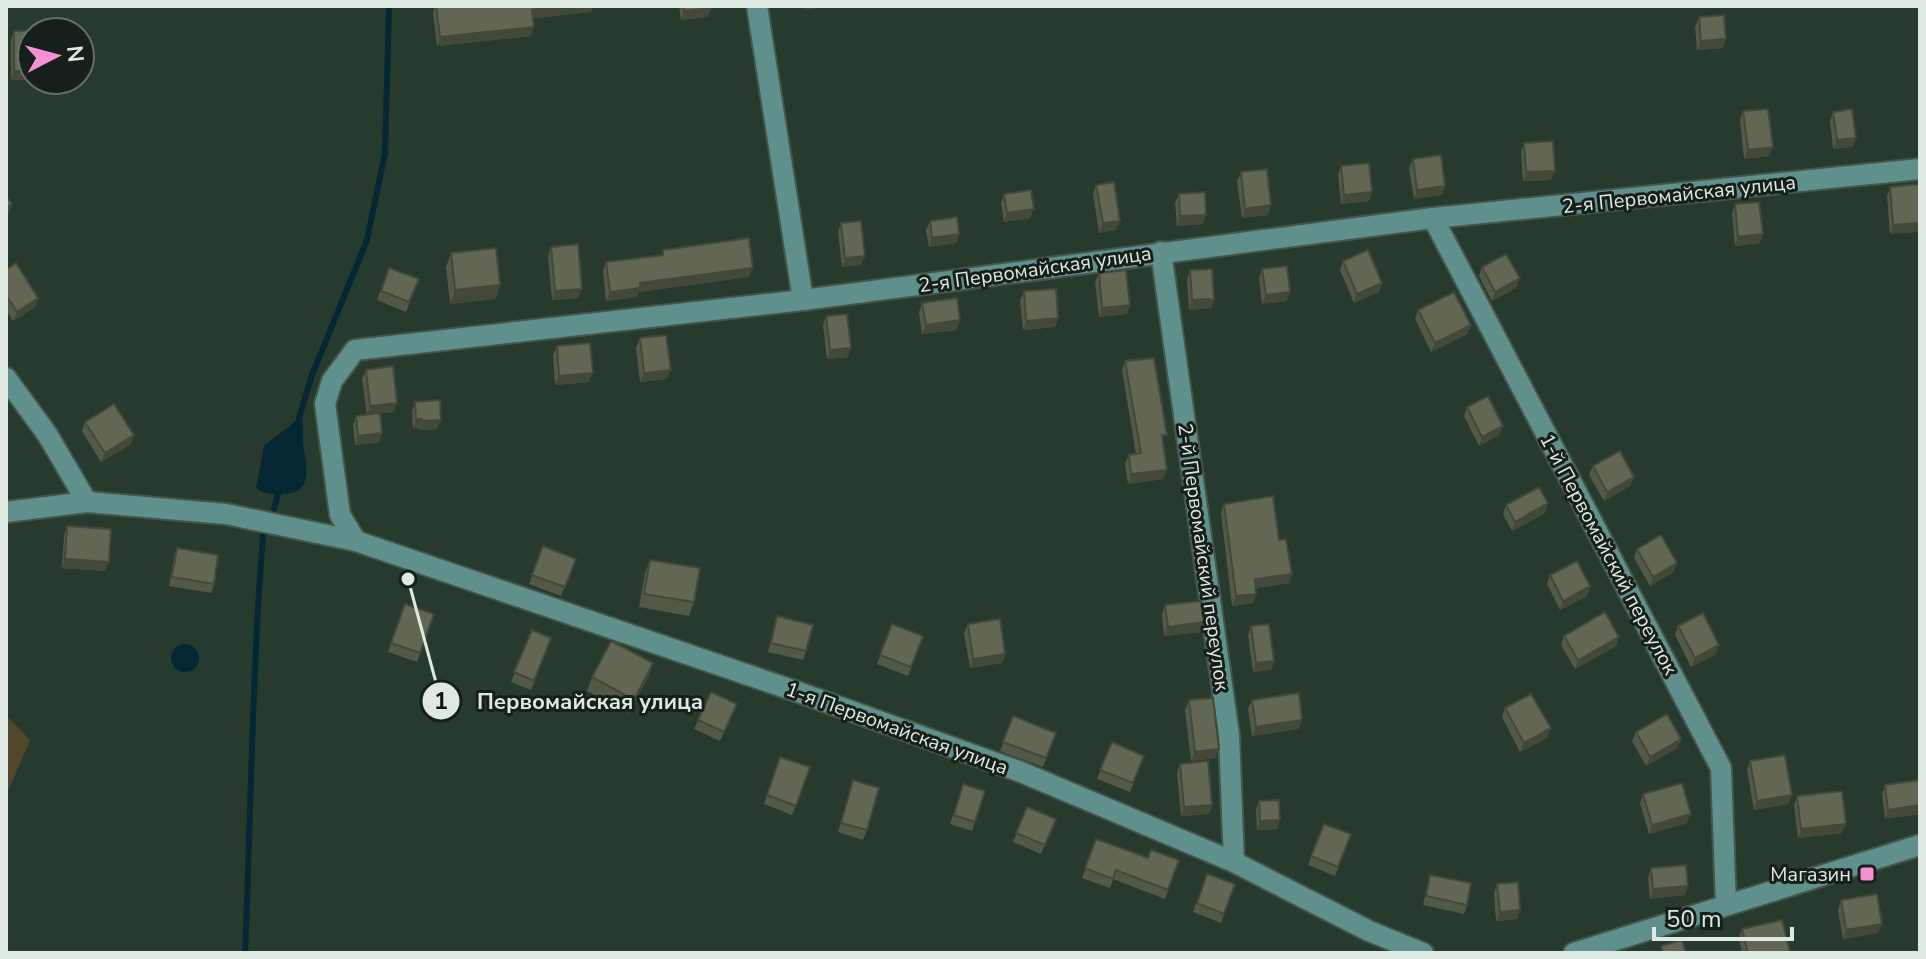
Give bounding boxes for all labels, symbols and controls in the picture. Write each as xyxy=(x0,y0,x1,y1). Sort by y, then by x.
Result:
north arrow xyxy=(16,16,96,96)
text: N xyxy=(59,44,91,64)
street label: 2-я Первомайская улица xyxy=(1561,169,1797,220)
street label: 2-я Первомайская улица xyxy=(917,240,1153,299)
street label: 2-й Первомайский переулок xyxy=(1171,422,1236,693)
street label: 1-й Первомайский переулок xyxy=(1533,429,1684,680)
street label: 1-я Первомайская улица xyxy=(782,676,1012,781)
callout: Первомайская улица xyxy=(421,678,719,724)
text: 1 xyxy=(434,685,448,717)
text: Первомайская улица xyxy=(477,687,703,717)
place label: Магазин xyxy=(1770,861,1851,888)
marker: Магазин xyxy=(1858,865,1876,883)
scale bar xyxy=(1654,891,1792,941)
text: 50 m xyxy=(1666,903,1722,935)

